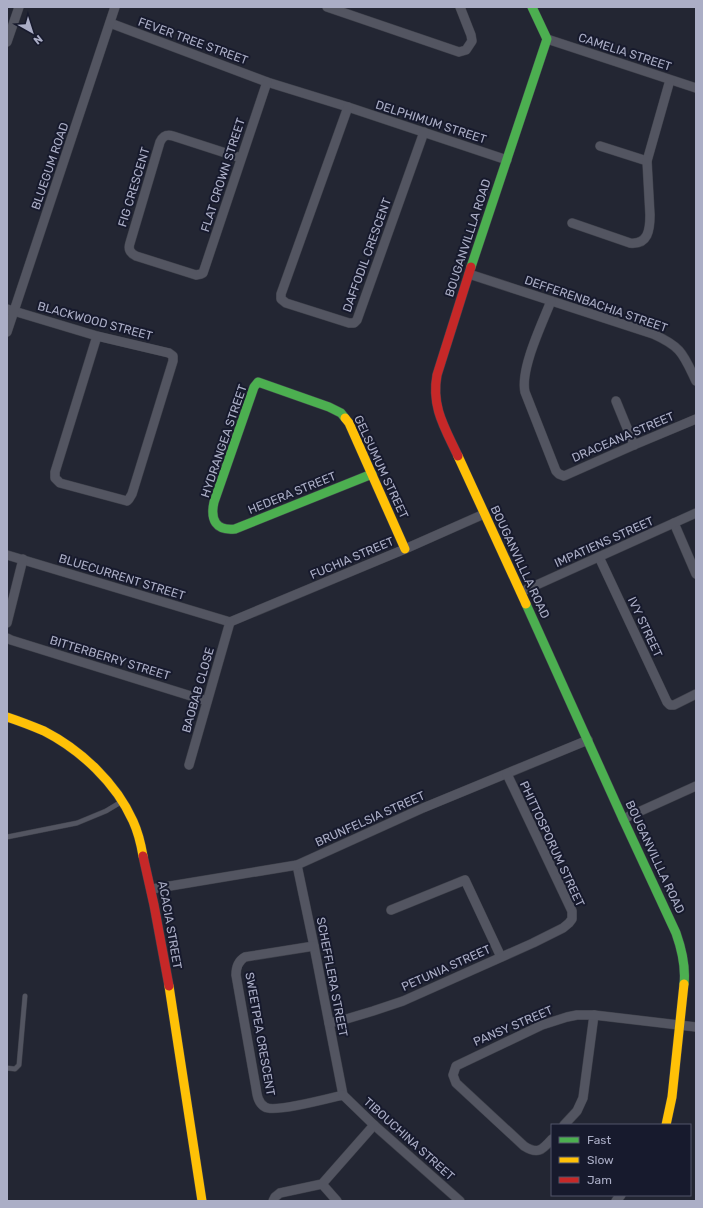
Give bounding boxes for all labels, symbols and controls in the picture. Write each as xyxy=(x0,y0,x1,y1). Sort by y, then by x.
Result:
north arrow xyxy=(12,12,52,52)
street label: FEVER TREE STREET xyxy=(136,15,250,67)
street label: CAMELIA STREET xyxy=(577,30,673,74)
text: N xyxy=(31,32,45,47)
street label: DELPHIMUM STREET xyxy=(374,97,488,147)
street label: FLAT CROWN STREET xyxy=(198,116,248,234)
street label: BLUEGUM ROAD xyxy=(29,121,71,211)
street label: FIG CRESCENT xyxy=(115,145,153,229)
street label: BOUGANVILLLA ROAD xyxy=(442,177,494,299)
street label: DAFFODIL CRESCENT xyxy=(340,196,394,314)
street label: DEFFERENBACHIA STREET xyxy=(523,273,669,335)
street label: BLACKWOOD STREET xyxy=(36,299,154,343)
street label: HYDRANGEA STREET xyxy=(198,383,250,499)
street label: DRACEANA STREET xyxy=(570,409,676,465)
street label: GELSUMUM STREET xyxy=(351,413,411,521)
street label: HEDERA STREET xyxy=(246,469,338,517)
street label: BOUGANVILLLA ROAD xyxy=(488,503,552,621)
street label: IMPATIENS STREET xyxy=(552,514,656,570)
street label: FUCHIA STREET xyxy=(308,534,396,582)
street label: BLUECURRENT STREET xyxy=(57,551,187,603)
street label: IVY STREET xyxy=(625,595,665,660)
street label: BITTERBERRY STREET xyxy=(48,633,172,683)
street label: BAOBAB CLOSE xyxy=(179,646,217,734)
street label: PHITTOSPORUM STREET xyxy=(517,779,587,909)
street label: BRUNFELSIA STREET xyxy=(313,788,427,850)
street label: BOUGANVILLLA ROAD xyxy=(623,798,687,916)
street label: ACACIA STREET xyxy=(155,880,185,970)
street label: SCHEFFLERA STREET xyxy=(314,916,350,1038)
street label: PETUNIA STREET xyxy=(399,942,493,994)
street label: SWEETPEA CRESCENT xyxy=(242,971,278,1097)
street label: PANSY STREET xyxy=(471,1003,555,1049)
street label: TIBOUCHINA STREET xyxy=(361,1095,457,1183)
legend xyxy=(551,1124,691,1196)
text: Fast xyxy=(587,1133,611,1147)
text: Slow xyxy=(587,1153,614,1167)
text: Jam xyxy=(587,1173,612,1187)

